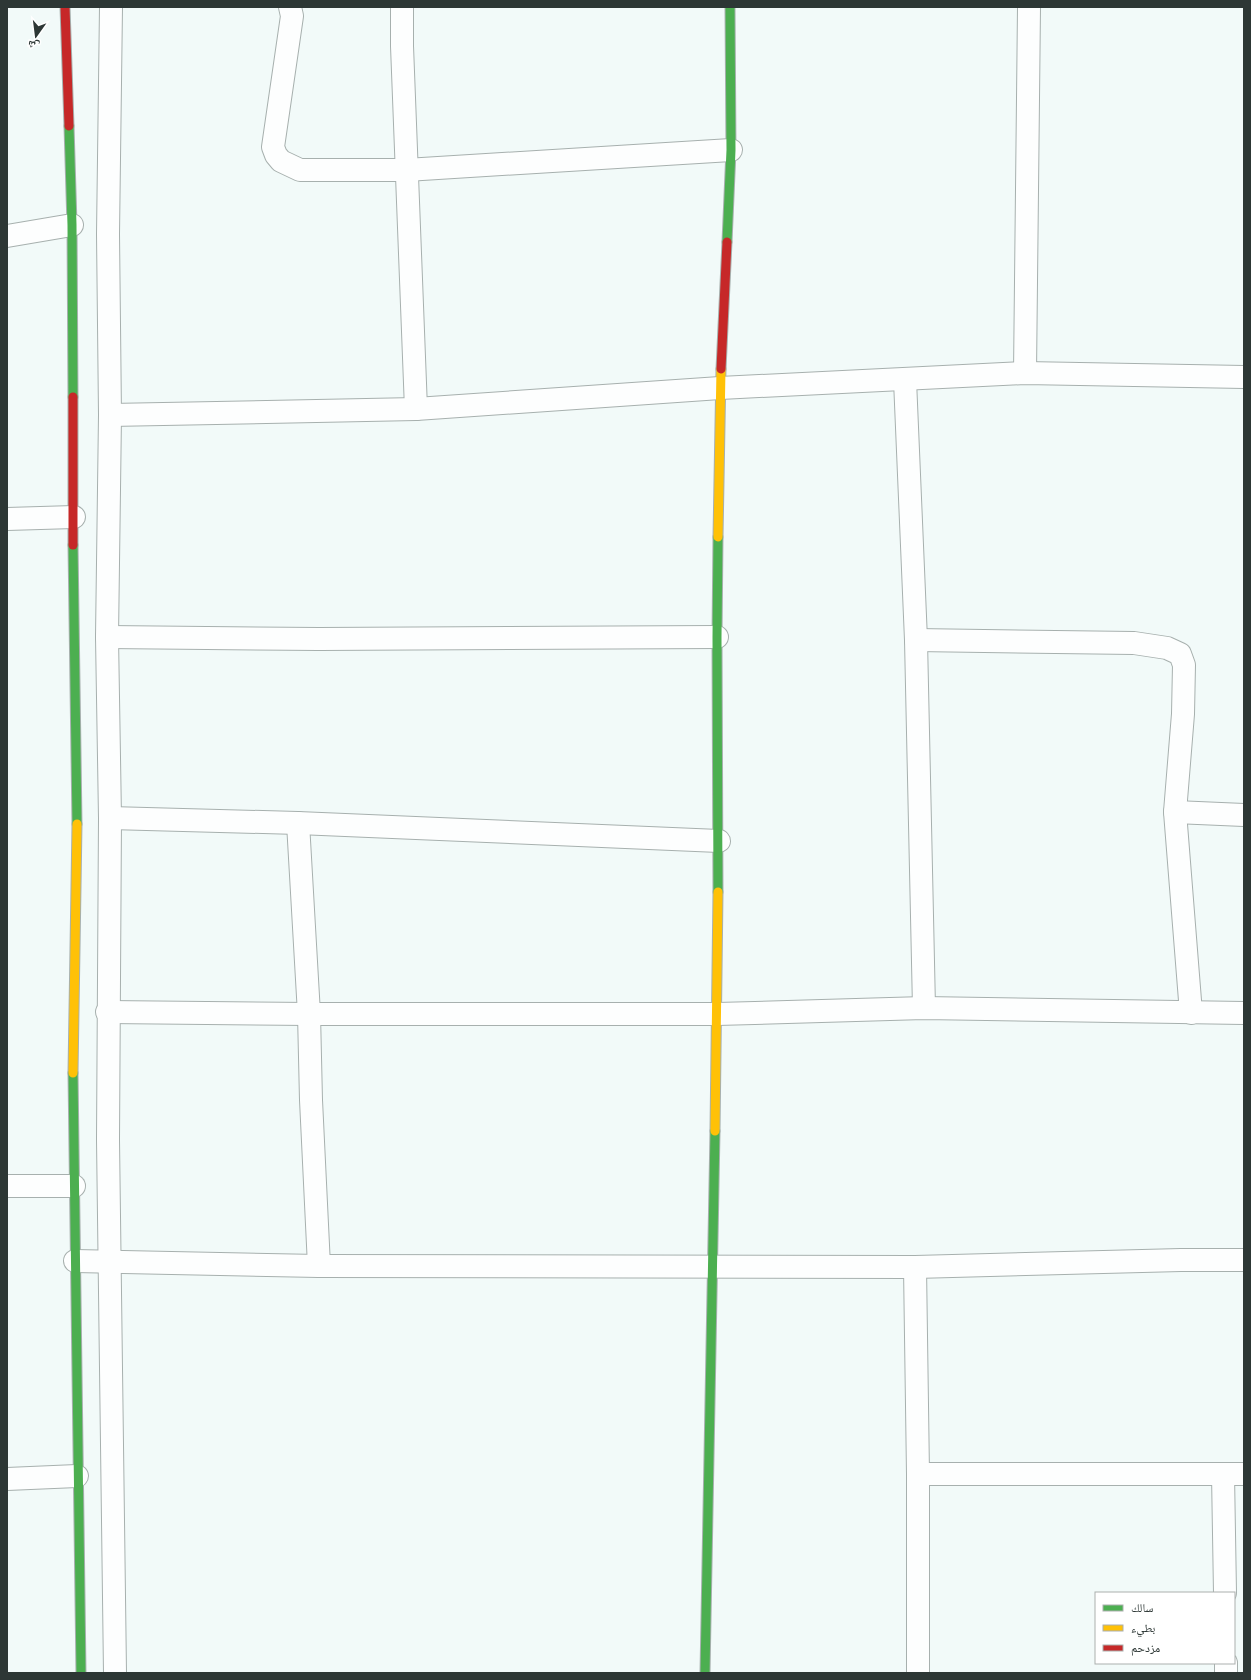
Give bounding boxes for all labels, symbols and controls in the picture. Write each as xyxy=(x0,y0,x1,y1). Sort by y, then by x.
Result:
north arrow xyxy=(16,16,56,56)
text: ش xyxy=(26,36,41,53)
legend xyxy=(1095,1592,1235,1664)
text: سالك xyxy=(1131,1601,1153,1615)
text: بطيء xyxy=(1131,1621,1155,1638)
text: مزدحم xyxy=(1131,1641,1160,1656)

